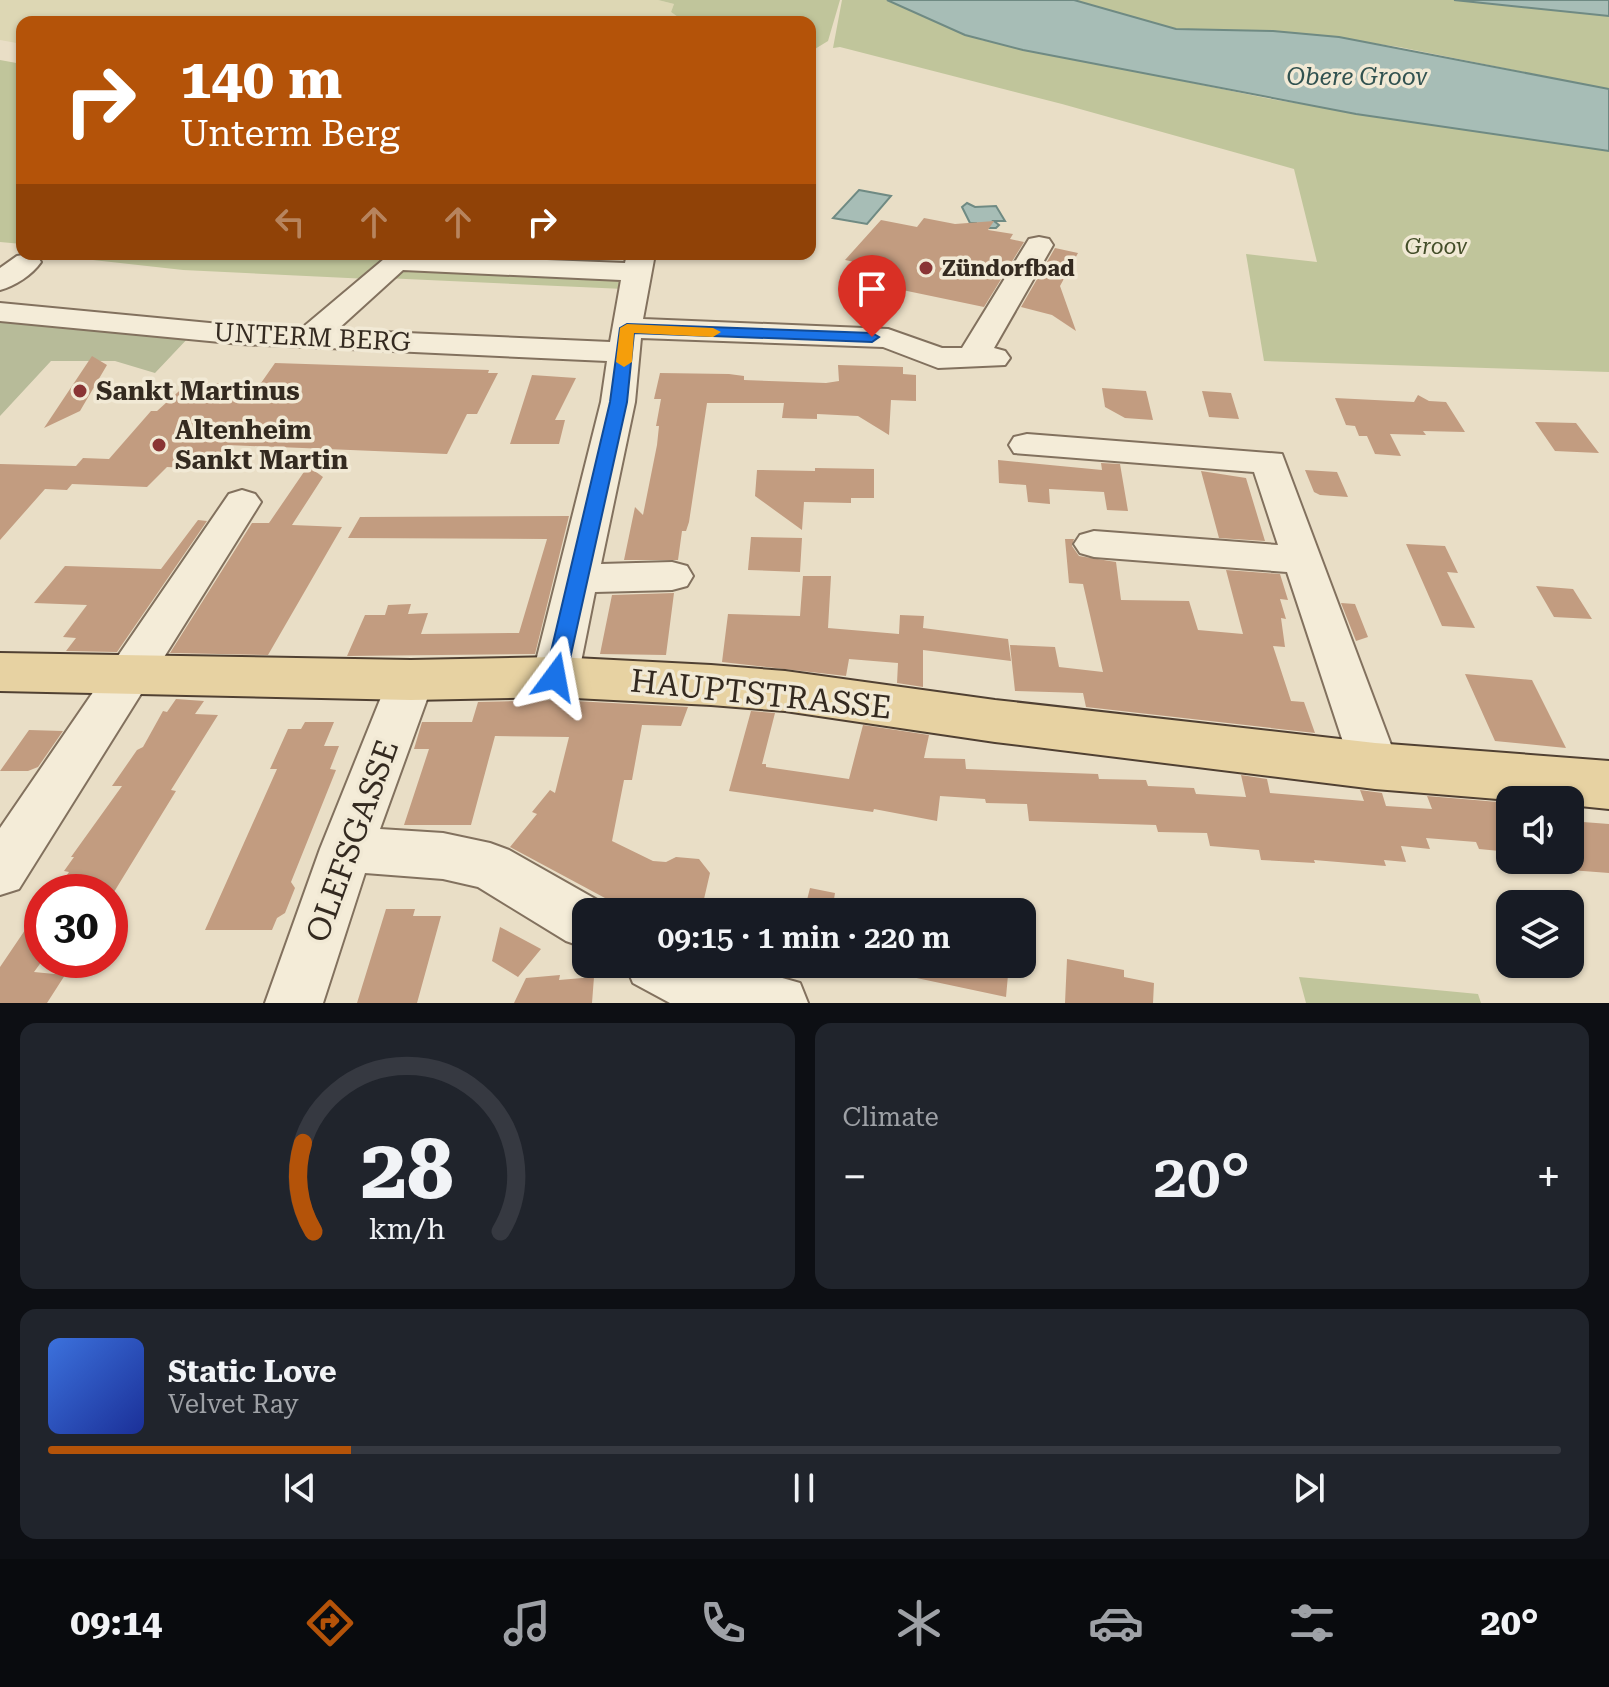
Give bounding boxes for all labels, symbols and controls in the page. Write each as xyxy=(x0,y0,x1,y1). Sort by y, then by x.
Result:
text: 140 m xyxy=(180,46,342,112)
icon: right xyxy=(48,48,152,152)
water label: Obere Groov xyxy=(1287,63,1428,91)
text: Unterm Berg xyxy=(180,113,400,155)
icon: left xyxy=(268,200,312,244)
icon: ahead xyxy=(352,200,396,244)
icon: ahead xyxy=(436,200,480,244)
icon: right xyxy=(520,200,564,244)
park label: Groov xyxy=(1405,234,1468,259)
pin xyxy=(838,255,906,337)
place label: Zündorfbad xyxy=(942,256,1075,281)
marker: Zündorfbad xyxy=(917,259,935,277)
icon: arrive xyxy=(850,267,894,311)
street label: UNTERM BERG xyxy=(213,317,411,357)
place label: Sankt Martinus xyxy=(96,376,300,406)
marker: Sankt Martinus xyxy=(71,382,89,400)
place label: Altenheim Sankt Martin xyxy=(175,415,348,475)
marker: Altenheim Sankt Martin xyxy=(150,436,168,454)
position arrow xyxy=(513,635,597,719)
street label: HAUPTSTRASSE xyxy=(629,661,893,727)
street label: OLEFSGASSE xyxy=(298,735,406,947)
map controls xyxy=(1496,786,1584,978)
button: sound xyxy=(1496,786,1584,874)
speed limit sign: 30 xyxy=(24,874,128,978)
button: layers xyxy=(1496,890,1584,978)
text: 09:15 · 1 min · 220 m xyxy=(658,920,950,955)
text: Climate xyxy=(843,1102,939,1132)
text: 28 xyxy=(361,1121,454,1218)
text: 20° xyxy=(1153,1141,1250,1212)
text: − xyxy=(843,1151,867,1203)
text: + xyxy=(1536,1151,1561,1203)
text: km/h xyxy=(369,1212,446,1246)
text: Static Love xyxy=(168,1354,337,1389)
text: Velvet Ray xyxy=(168,1389,299,1419)
icon: previous xyxy=(278,1466,322,1510)
icon: pause xyxy=(782,1466,826,1510)
icon: next xyxy=(1287,1466,1331,1510)
icon: directions xyxy=(302,1595,358,1651)
icon: music xyxy=(499,1595,555,1651)
icon: phone xyxy=(695,1595,751,1651)
icon: climate xyxy=(891,1595,947,1651)
icon: car xyxy=(1088,1595,1144,1651)
icon: filters xyxy=(1284,1595,1340,1651)
text: 09:14 xyxy=(70,1602,162,1644)
text: 20° xyxy=(1481,1602,1539,1644)

